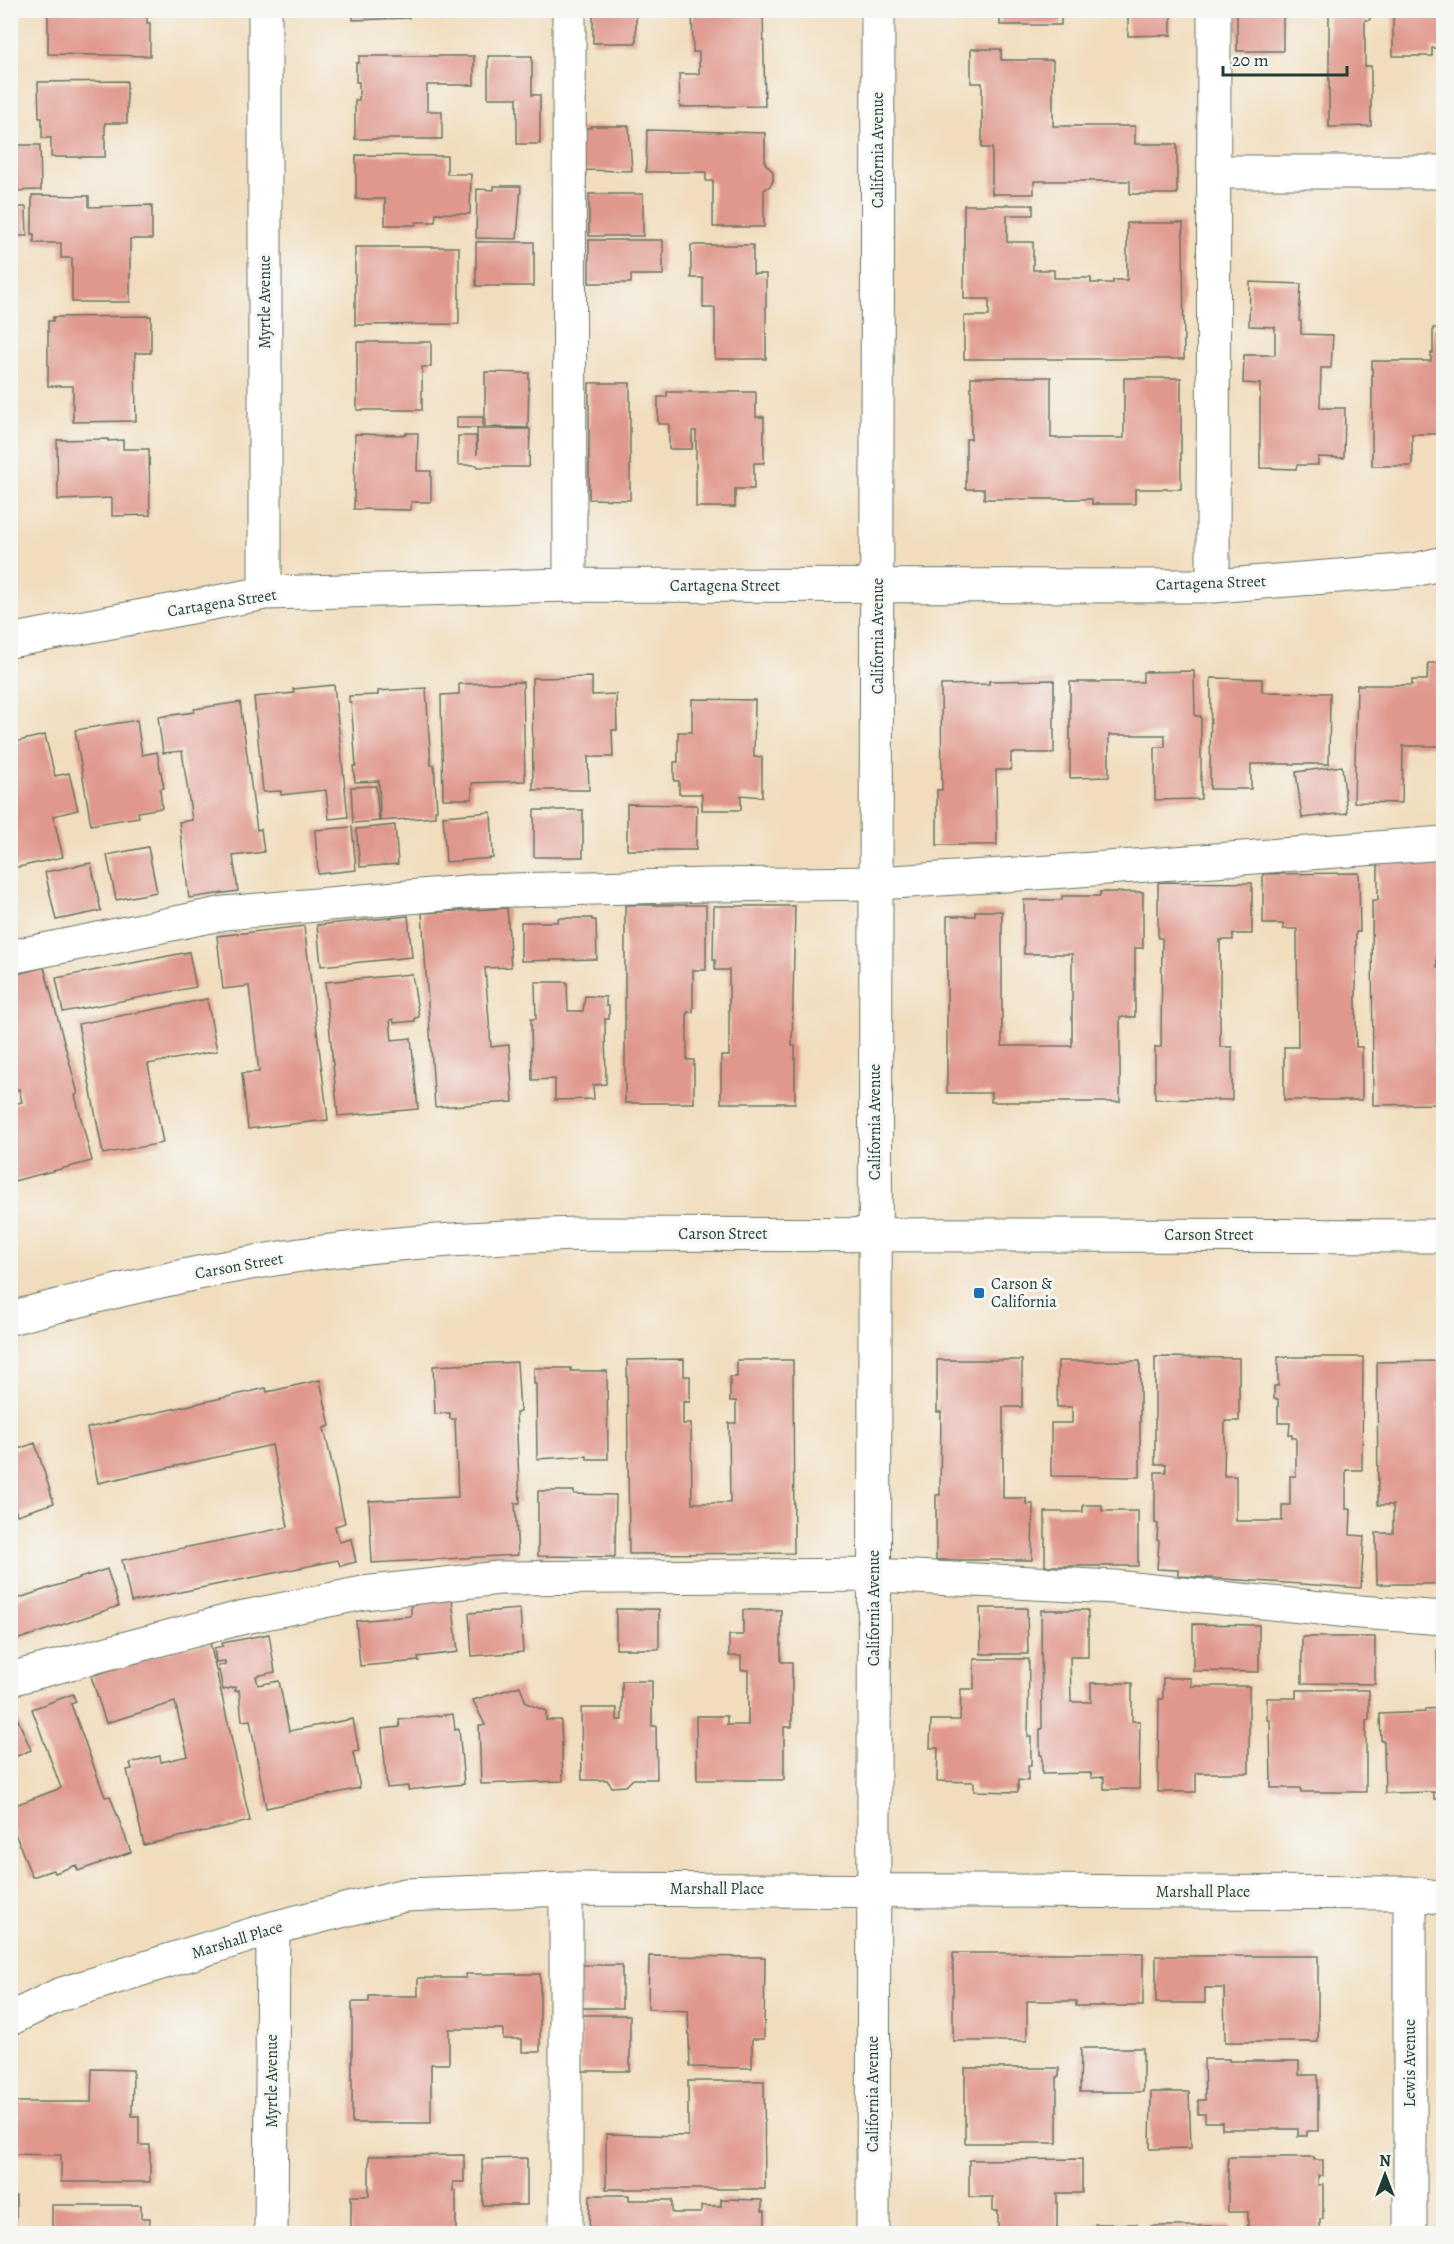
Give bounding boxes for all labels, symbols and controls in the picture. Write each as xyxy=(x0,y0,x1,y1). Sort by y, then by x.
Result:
scale bar xyxy=(1223,39,1348,77)
text: 20 m xyxy=(1232,48,1269,72)
street label: California Avenue xyxy=(867,92,889,208)
street label: Myrtle Avenue xyxy=(254,255,276,349)
street label: Cartagena Street xyxy=(1156,570,1266,596)
street label: Cartagena Street xyxy=(670,575,780,597)
street label: California Avenue xyxy=(867,578,889,694)
street label: Cartagena Street xyxy=(166,584,278,622)
street label: California Avenue xyxy=(864,1064,886,1180)
street label: Carson Street xyxy=(678,1223,768,1245)
street label: Carson Street xyxy=(1164,1224,1254,1246)
street label: Carson Street xyxy=(193,1247,285,1285)
place label: Carson & California xyxy=(991,1273,1057,1313)
marker: Carson & California xyxy=(972,1286,986,1300)
street label: California Avenue xyxy=(863,1550,885,1666)
street label: Marshall Place xyxy=(670,1878,764,1900)
street label: Marshall Place xyxy=(1156,1881,1250,1903)
street label: Marshall Place xyxy=(189,1916,285,1964)
street label: Lewis Avenue xyxy=(1399,2019,1421,2107)
street label: Myrtle Avenue xyxy=(261,2034,283,2128)
street label: California Avenue xyxy=(862,2036,884,2152)
north arrow xyxy=(1355,2145,1415,2205)
text: N xyxy=(1379,2150,1391,2172)

